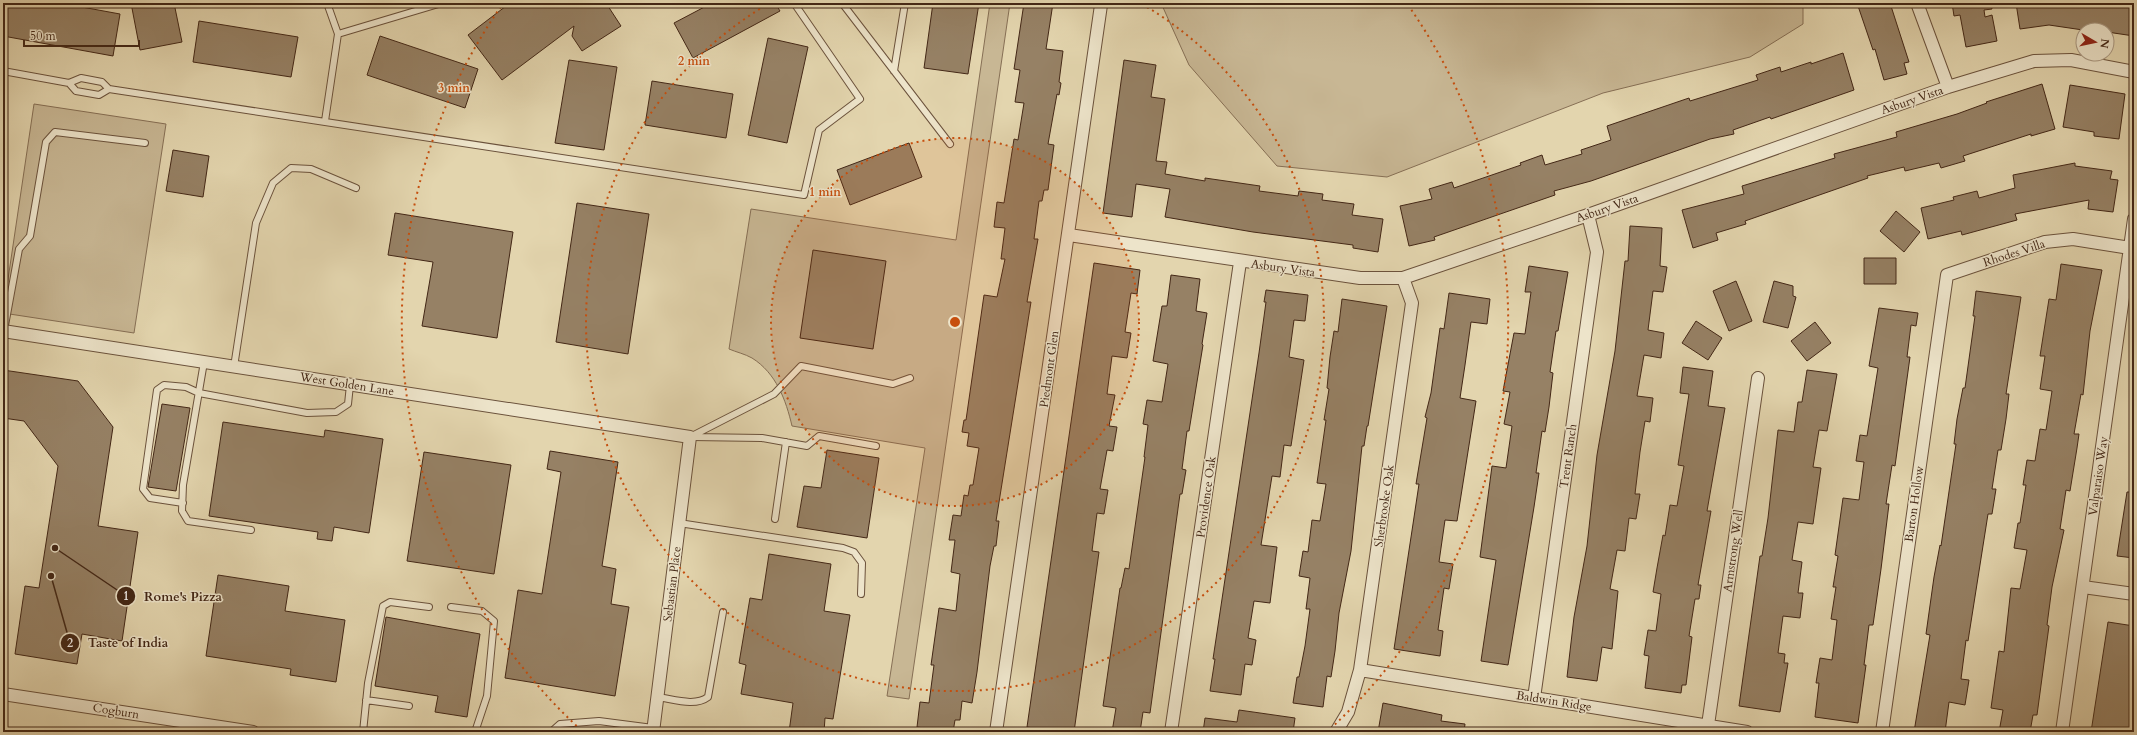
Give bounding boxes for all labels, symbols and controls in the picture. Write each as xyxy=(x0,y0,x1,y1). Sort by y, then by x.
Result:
scale bar xyxy=(24,22,139,48)
north arrow xyxy=(2075,22,2115,62)
text: 50 m xyxy=(30,28,57,44)
text: N xyxy=(2096,38,2113,50)
text: 2 min xyxy=(678,53,710,69)
text: 3 min xyxy=(438,80,470,96)
street label: Asbury Vista xyxy=(1879,82,1946,118)
text: 1 min xyxy=(809,184,841,200)
street label: Asbury Vista xyxy=(1574,190,1641,226)
street label: Rhodes Villa xyxy=(1981,235,2048,270)
street label: Asbury Vista xyxy=(1250,256,1317,281)
centre of rings xyxy=(948,315,962,329)
street label: Piedmont Glen xyxy=(1036,329,1062,409)
street label: West Golden Lane xyxy=(298,368,395,399)
street label: Trent Ranch xyxy=(1556,422,1580,489)
street label: Valparaiso Way xyxy=(2085,435,2112,517)
street label: Providence Oak xyxy=(1192,455,1220,539)
street label: Sherbrooke Oak xyxy=(1370,463,1398,548)
street label: Barton Hollow xyxy=(1901,465,1927,543)
street label: Armstrong Well xyxy=(1719,509,1747,593)
street label: Sebastian Place xyxy=(659,545,685,623)
callout: Rome's Pizza xyxy=(116,583,230,608)
text: 1 xyxy=(123,588,129,604)
text: Rome's Pizza xyxy=(144,588,223,606)
callout: Taste of India xyxy=(60,630,176,655)
text: Taste of India xyxy=(88,634,169,652)
text: 2 xyxy=(67,635,73,651)
street label: Baldwin Ridge xyxy=(1515,687,1593,715)
street label: Cogburn xyxy=(92,699,140,723)

